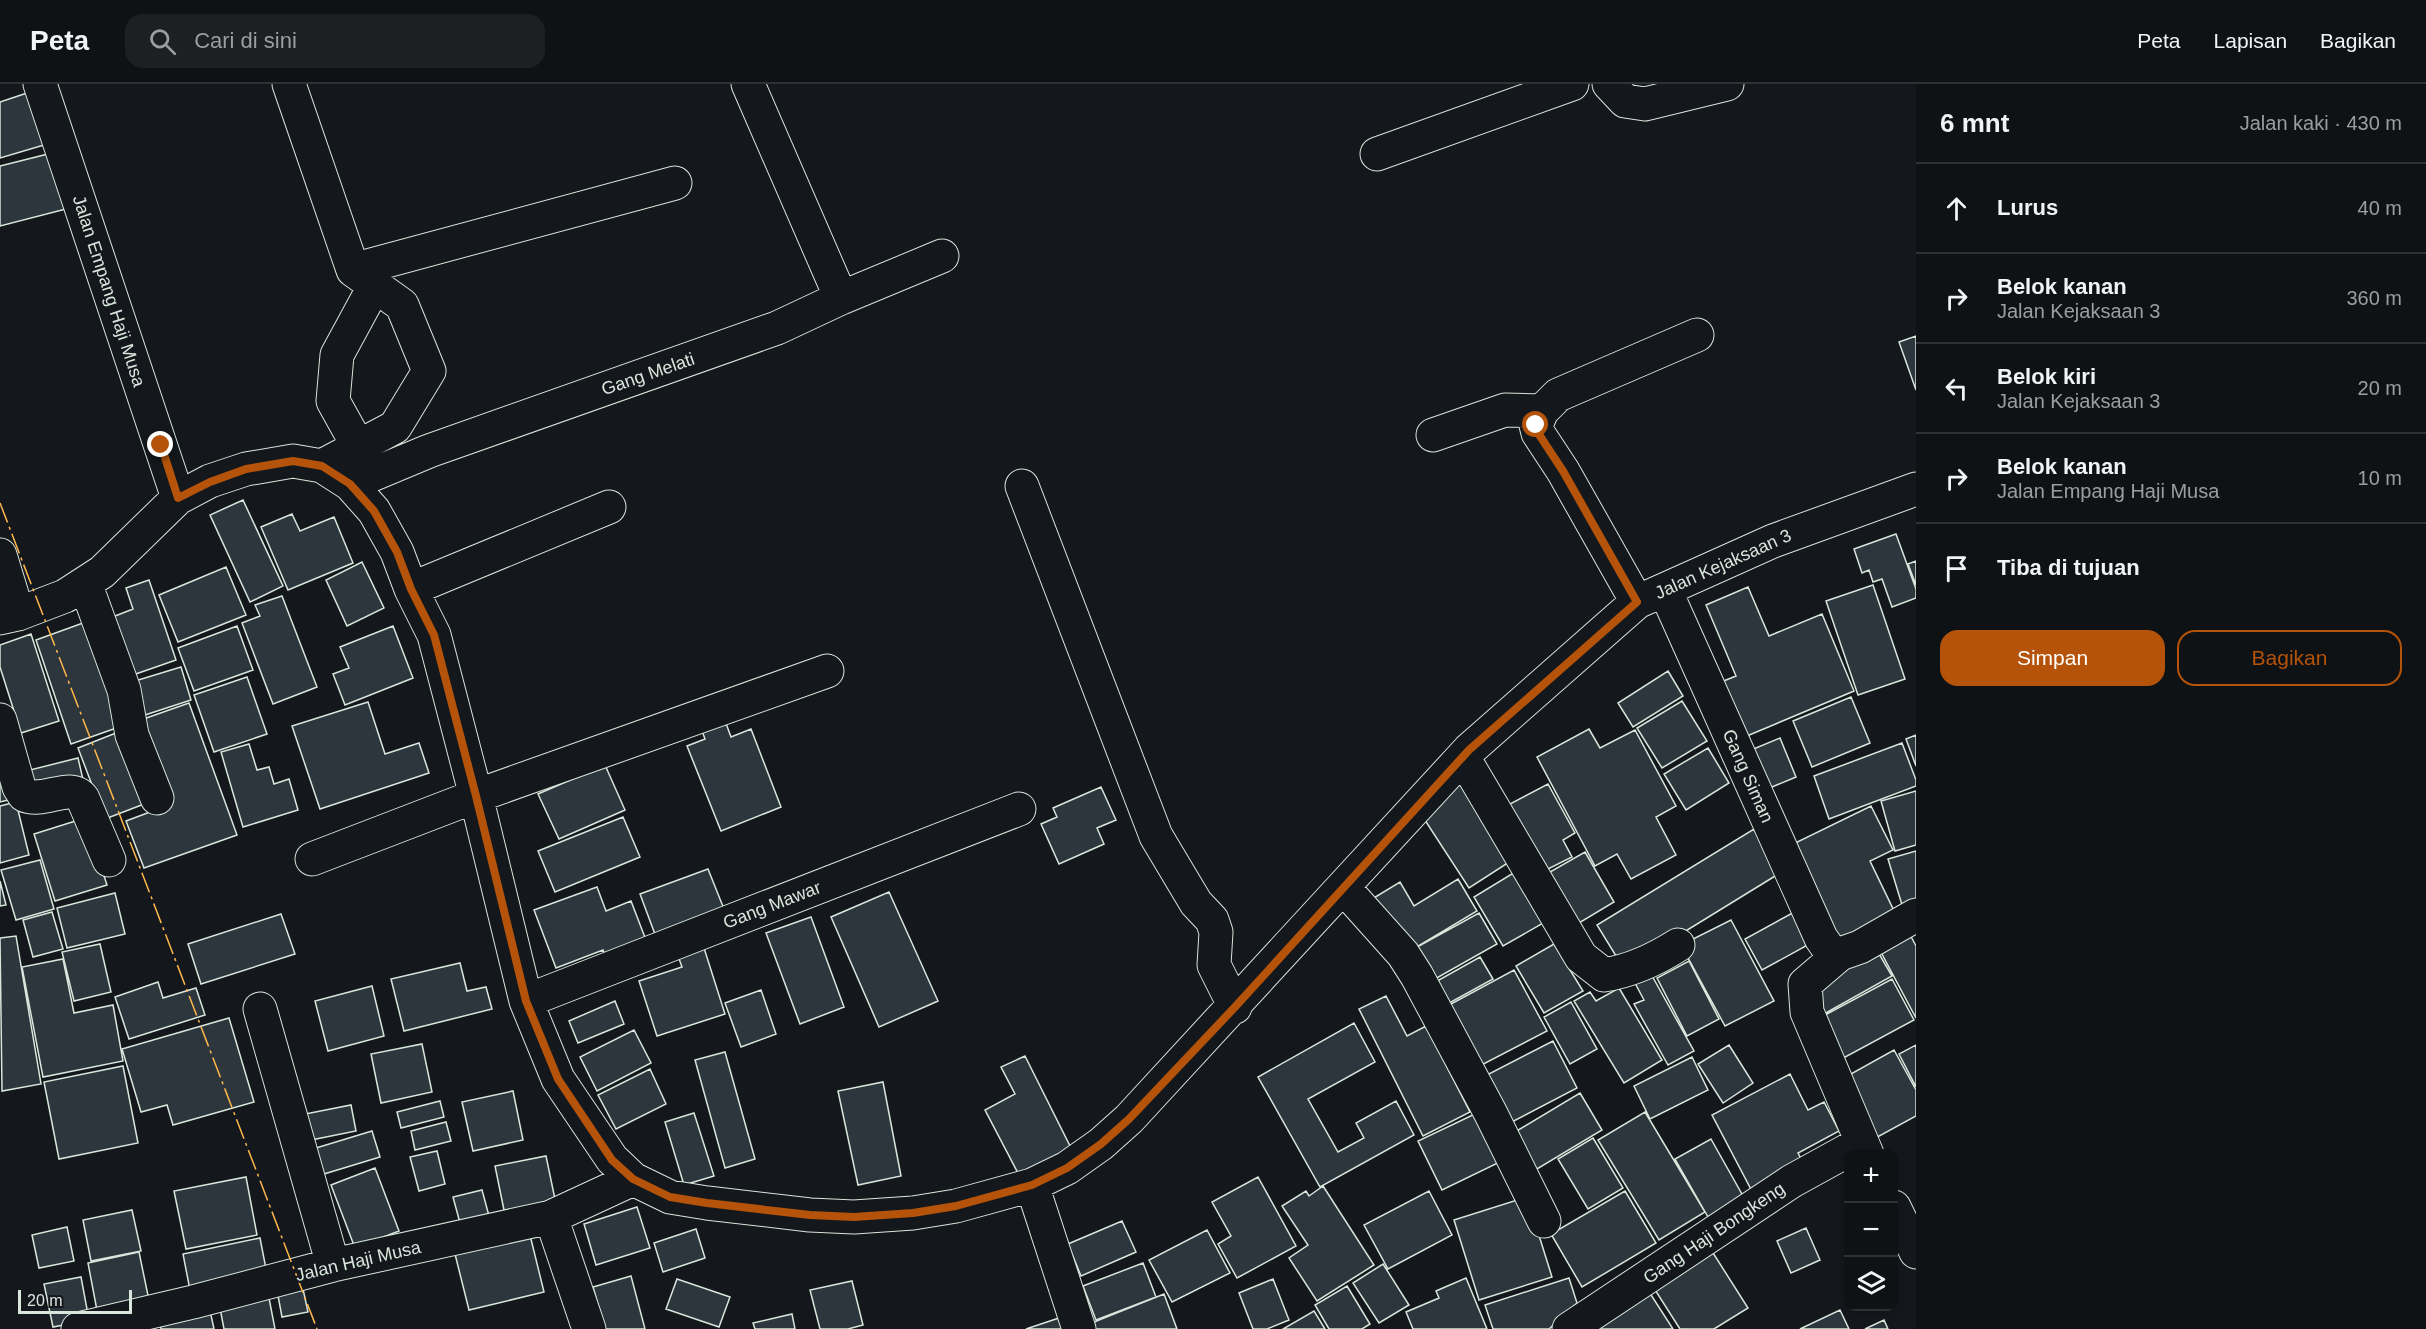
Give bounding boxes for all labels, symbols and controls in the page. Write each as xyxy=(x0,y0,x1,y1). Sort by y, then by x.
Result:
search box xyxy=(125,14,545,68)
text: Peta xyxy=(30,25,89,56)
icon: search xyxy=(146,25,179,58)
text: Cari di sini xyxy=(194,28,297,53)
text: Peta xyxy=(2137,29,2181,52)
text: Lapisan xyxy=(2214,29,2287,52)
text: Bagikan xyxy=(2320,29,2396,52)
text: 6 mnt xyxy=(1940,108,2009,138)
text: Jalan kaki · 430 m xyxy=(2240,112,2402,134)
icon: ahead xyxy=(1940,192,1973,225)
street label: Jalan Empang Haji Musa xyxy=(69,193,150,390)
text: Lurus xyxy=(1997,195,2058,220)
text: 40 m xyxy=(2358,197,2402,219)
text: Belok kanan xyxy=(1997,274,2127,299)
icon: right xyxy=(1940,282,1973,315)
text: 360 m xyxy=(2346,287,2402,309)
text: Jalan Kejaksaan 3 xyxy=(1997,300,2160,322)
street label: Gang Melati xyxy=(599,349,697,399)
text: Belok kiri xyxy=(1997,364,2096,389)
icon: left xyxy=(1940,372,1973,405)
text: 20 m xyxy=(2358,377,2402,399)
text: Jalan Kejaksaan 3 xyxy=(1997,390,2160,412)
route start xyxy=(1522,411,1548,437)
route end xyxy=(147,431,173,457)
text: Belok kanan xyxy=(1997,454,2127,479)
icon: right xyxy=(1940,462,1973,495)
text: 10 m xyxy=(2358,467,2402,489)
text: Jalan Empang Haji Musa xyxy=(1997,480,2219,502)
street label: Jalan Kejaksaan 3 xyxy=(1652,525,1794,603)
icon: arrive xyxy=(1940,552,1973,585)
text: Tiba di tujuan xyxy=(1997,555,2140,580)
button: Simpan xyxy=(1940,630,2165,686)
button: Bagikan xyxy=(2177,630,2402,686)
street label: Gang Siman xyxy=(1719,726,1777,826)
street label: Gang Mawar xyxy=(720,877,824,933)
map controls xyxy=(1844,1149,1898,1311)
button: + xyxy=(1844,1149,1898,1203)
street label: Gang Haji Bongkeng xyxy=(1640,1178,1788,1288)
button: − xyxy=(1844,1203,1898,1257)
street label: Jalan Haji Musa xyxy=(293,1237,424,1285)
button: layers xyxy=(1844,1257,1898,1311)
scale bar xyxy=(18,1287,132,1314)
text: 20 m xyxy=(27,1292,63,1309)

